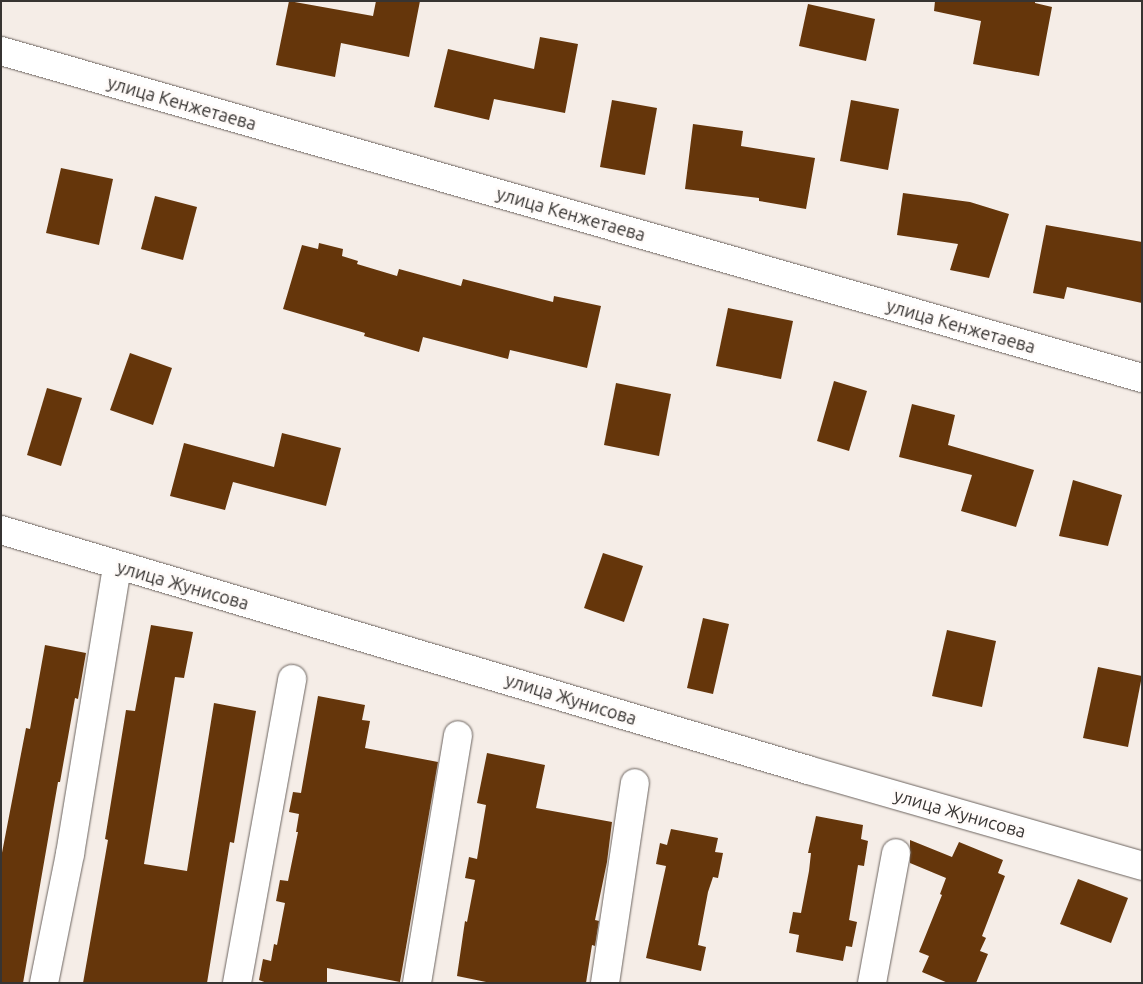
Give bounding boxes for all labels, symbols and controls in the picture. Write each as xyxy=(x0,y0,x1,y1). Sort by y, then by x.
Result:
street label: улица Кенжетаева xyxy=(105,71,259,135)
street label: улица Кенжетаева xyxy=(494,182,648,246)
street label: улица Кенжетаева xyxy=(884,294,1038,358)
street label: улица Жунисова xyxy=(115,556,251,614)
street label: улица Жунисова xyxy=(503,669,639,729)
street label: улица Жунисова xyxy=(892,784,1028,842)

